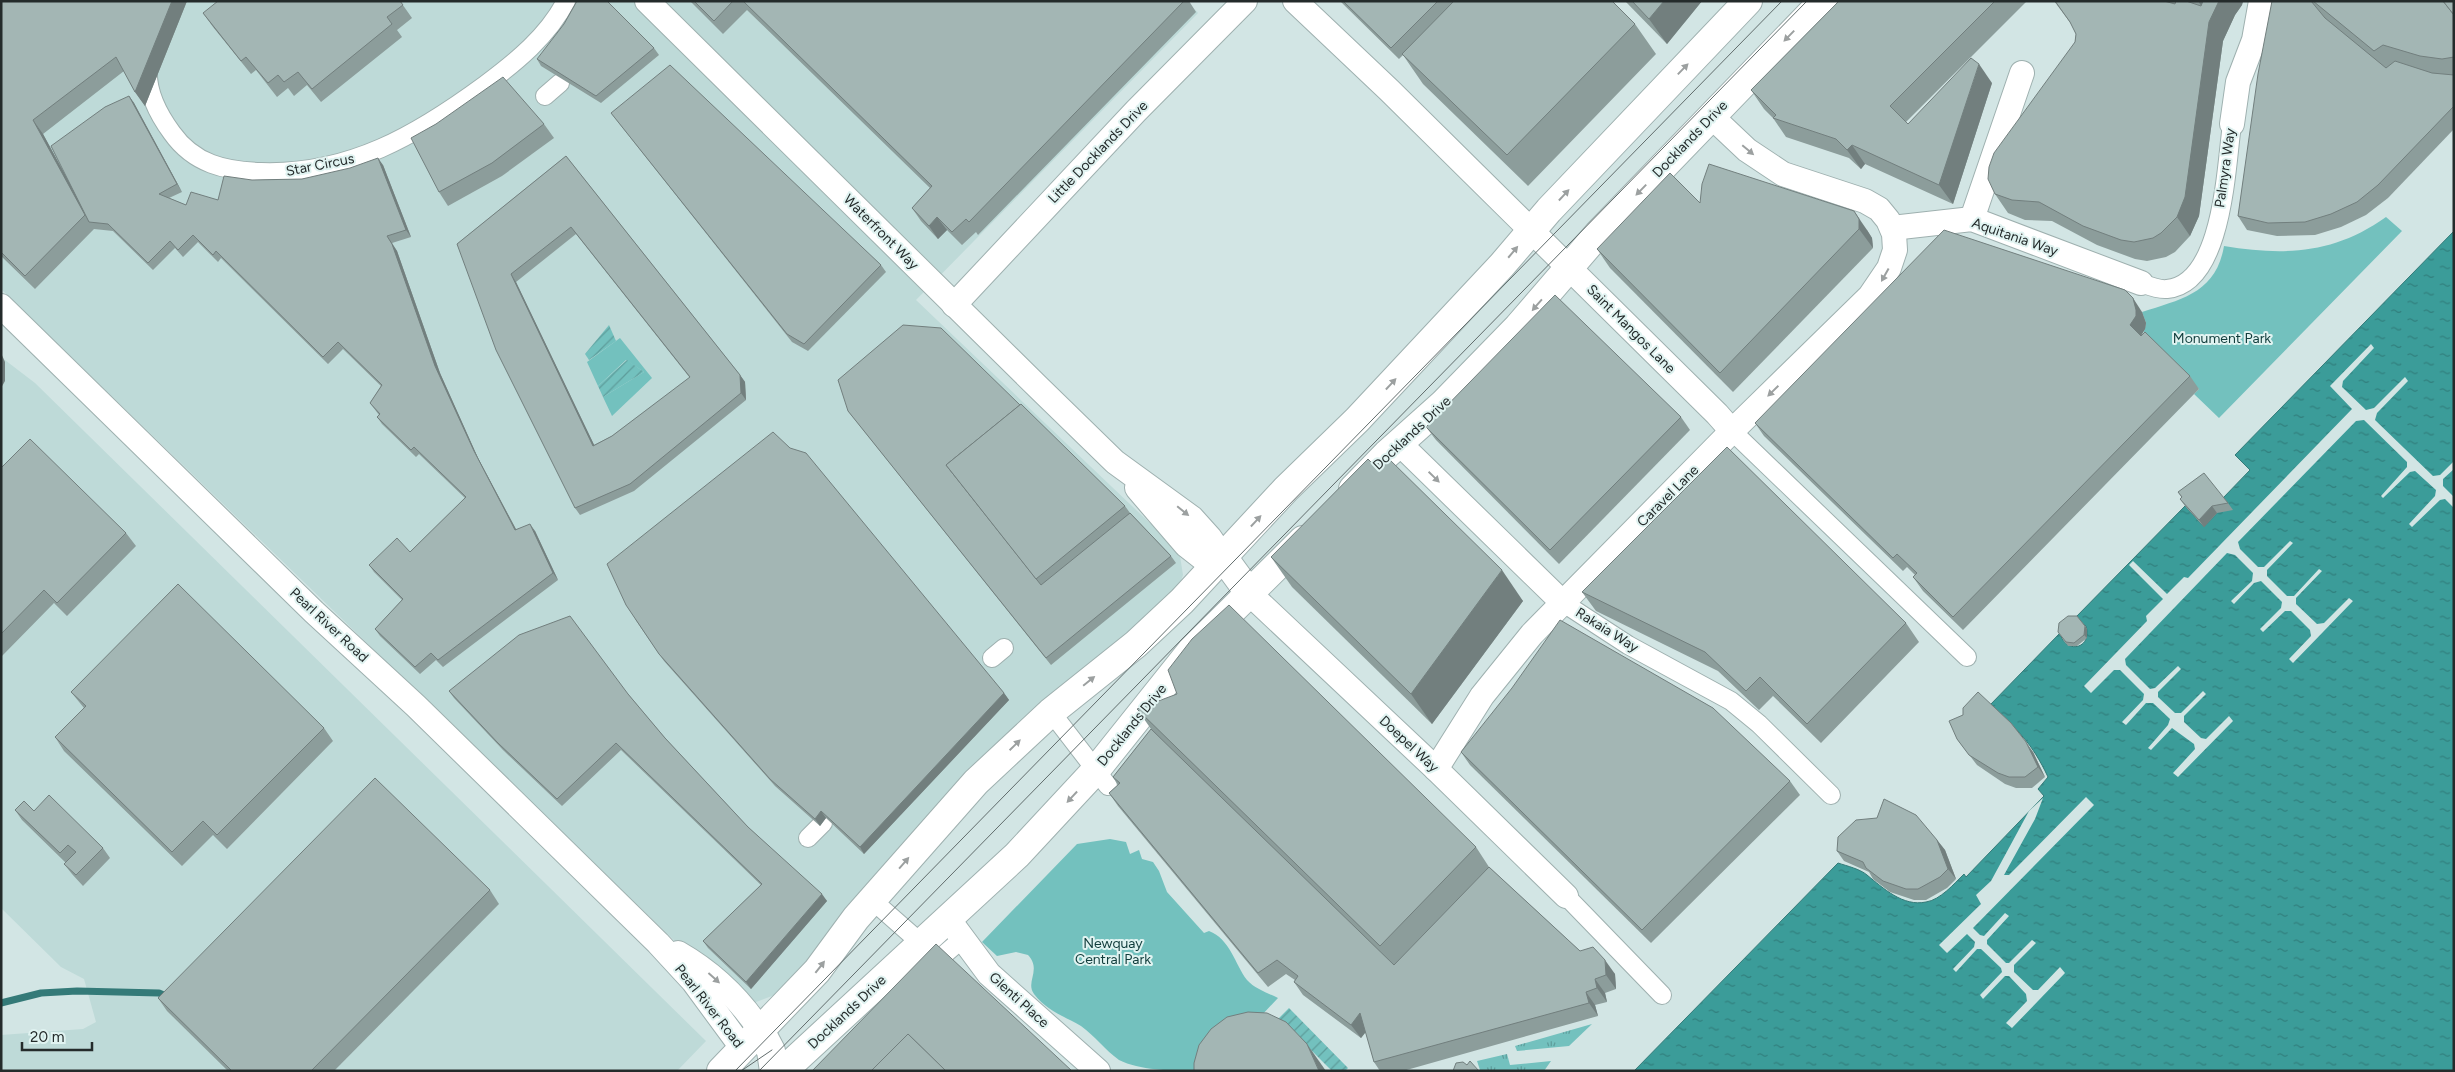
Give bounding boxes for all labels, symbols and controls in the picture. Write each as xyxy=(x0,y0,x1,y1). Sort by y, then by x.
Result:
one-way arrow xyxy=(1783,30,1795,42)
one-way arrow xyxy=(1677,64,1689,76)
street label: Little Docklands Drive xyxy=(1045,97,1152,207)
street label: Docklands Drive xyxy=(1649,97,1731,181)
street label: Palmyra Way xyxy=(2211,127,2239,209)
one-way arrow xyxy=(1741,144,1753,156)
street label: Star Circus xyxy=(284,150,356,180)
one-way arrow xyxy=(1635,183,1647,195)
one-way arrow xyxy=(1558,189,1570,201)
street label: Waterfront Way xyxy=(840,191,923,274)
street label: Aquitania Way xyxy=(1970,214,2061,260)
one-way arrow xyxy=(1507,246,1518,259)
one-way arrow xyxy=(1881,267,1889,282)
street label: Saint Mangos Lane xyxy=(1583,281,1679,377)
one-way arrow xyxy=(1531,299,1543,311)
park label: Monument Park xyxy=(2173,330,2271,347)
one-way arrow xyxy=(1385,379,1397,391)
one-way arrow xyxy=(1767,385,1779,397)
street label: Docklands Drive xyxy=(1369,392,1455,474)
street label: Caravel Lane xyxy=(1634,461,1703,530)
one-way arrow xyxy=(1428,471,1440,483)
one-way arrow xyxy=(1176,506,1189,517)
one-way arrow xyxy=(1250,516,1262,528)
street label: Pearl River Road xyxy=(286,584,372,666)
street label: Rakaia Way xyxy=(1572,604,1642,656)
one-way arrow xyxy=(1082,675,1095,686)
street label: Docklands Drive xyxy=(1094,680,1171,769)
street label: Doepel Way xyxy=(1376,712,1443,776)
one-way arrow xyxy=(1009,739,1021,751)
one-way arrow xyxy=(1066,790,1078,802)
one-way arrow xyxy=(898,856,909,869)
park label: Newquay Central Park xyxy=(1075,935,1151,968)
street label: Pearl River Road xyxy=(671,961,747,1051)
one-way arrow xyxy=(815,961,826,974)
street label: Glenti Place xyxy=(986,969,1053,1032)
street label: Docklands Drive xyxy=(804,971,890,1053)
one-way arrow xyxy=(708,972,720,984)
scale bar xyxy=(22,1020,92,1052)
text: 20 m xyxy=(30,1028,64,1046)

